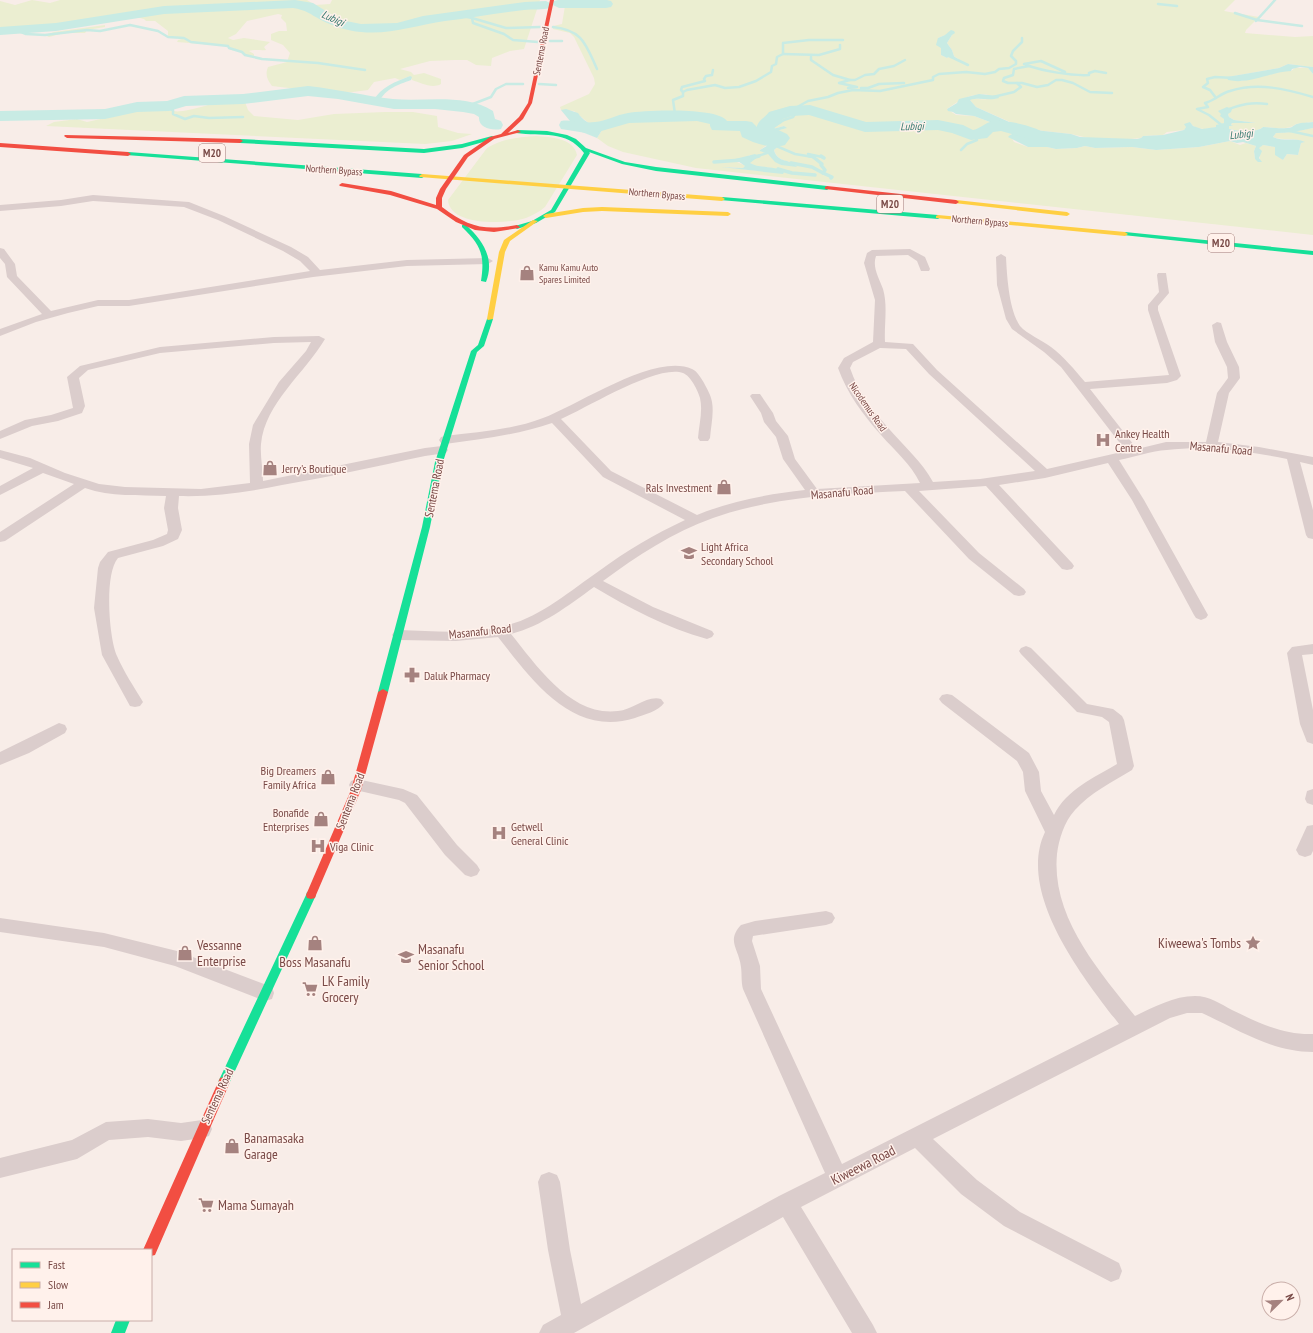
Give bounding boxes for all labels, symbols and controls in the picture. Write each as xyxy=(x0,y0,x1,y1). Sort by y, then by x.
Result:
water label: Lubigi xyxy=(319,7,348,30)
street label: Sentema Road xyxy=(530,26,552,76)
water label: Lubigi xyxy=(900,119,925,133)
water label: Lubigi xyxy=(1229,126,1255,142)
road number: M20 xyxy=(199,144,225,162)
street label: Northern Bypass xyxy=(305,162,363,179)
street label: Northern Bypass xyxy=(628,185,686,203)
road number: M20 xyxy=(877,195,903,213)
street label: Northern Bypass xyxy=(951,212,1009,230)
road number: M20 xyxy=(1208,234,1234,252)
place label: Kamu Kamu Auto Spares Limited xyxy=(539,261,598,286)
shop icon: Kamu Kamu Auto Spares Limited xyxy=(518,264,536,282)
street label: Nicodemus Road xyxy=(846,380,890,434)
place label: Ankey Health Centre xyxy=(1115,426,1170,455)
hospital icon: Ankey Health Centre xyxy=(1094,431,1112,449)
street label: Masanafu Road xyxy=(1189,438,1253,458)
street label: Sentema Road xyxy=(421,458,447,518)
shop icon: Jerry's Boutique xyxy=(261,459,279,477)
place label: Jerry's Boutique xyxy=(281,461,346,476)
shop icon: Rals Investment xyxy=(715,478,733,496)
place label: Rals Investment xyxy=(646,480,713,495)
street label: Masanafu Road xyxy=(810,482,874,502)
place label: Light Africa Secondary School xyxy=(701,539,774,568)
school or university icon: Light Africa Secondary School xyxy=(680,544,698,562)
street label: Masanafu Road xyxy=(448,620,512,642)
pharmacy icon: Daluk Pharmacy xyxy=(403,666,421,684)
place label: Daluk Pharmacy xyxy=(424,668,491,683)
place label: Big Dreamers Family Africa xyxy=(261,763,316,792)
shop icon: Big Dreamers Family Africa xyxy=(319,768,337,786)
street label: Sentema Road xyxy=(332,771,368,831)
place label: Bonafide Enterprises xyxy=(263,805,309,834)
shop icon: Bonafide Enterprises xyxy=(312,810,330,828)
place label: Getwell General Clinic xyxy=(511,819,569,848)
hospital icon: Getwell General Clinic xyxy=(490,824,508,842)
hospital icon: Viga Clinic xyxy=(309,837,327,855)
place label: Viga Clinic xyxy=(329,839,374,854)
shop icon: Boss Masanafu xyxy=(306,934,324,952)
place label: Kiweewa's Tombs xyxy=(1158,934,1241,952)
place icon: Kiweewa's Tombs xyxy=(1244,934,1262,952)
place label: Vessanne Enterprise xyxy=(196,936,246,970)
place label: Masanafu Senior School xyxy=(418,940,485,974)
shop icon: Vessanne Enterprise xyxy=(176,944,194,962)
school or university icon: Masanafu Senior School xyxy=(397,948,415,966)
place label: Boss Masanafu xyxy=(279,953,351,971)
place label: LK Family Grocery xyxy=(322,972,370,1006)
supermarket icon: LK Family Grocery xyxy=(301,980,319,998)
street label: Sentema Road xyxy=(198,1066,236,1126)
place label: Banamasaka Garage xyxy=(244,1129,304,1163)
shop icon: Banamasaka Garage xyxy=(223,1137,241,1155)
street label: Kiweewa Road xyxy=(828,1141,898,1189)
supermarket icon: Mama Sumayah xyxy=(197,1196,215,1214)
place label: Mama Sumayah xyxy=(218,1196,294,1214)
legend xyxy=(12,1249,152,1321)
text: Fast xyxy=(48,1257,66,1272)
text: Slow xyxy=(48,1277,69,1292)
north arrow xyxy=(1261,1281,1301,1321)
text: N xyxy=(1283,1292,1298,1303)
text: Jam xyxy=(47,1297,64,1312)

